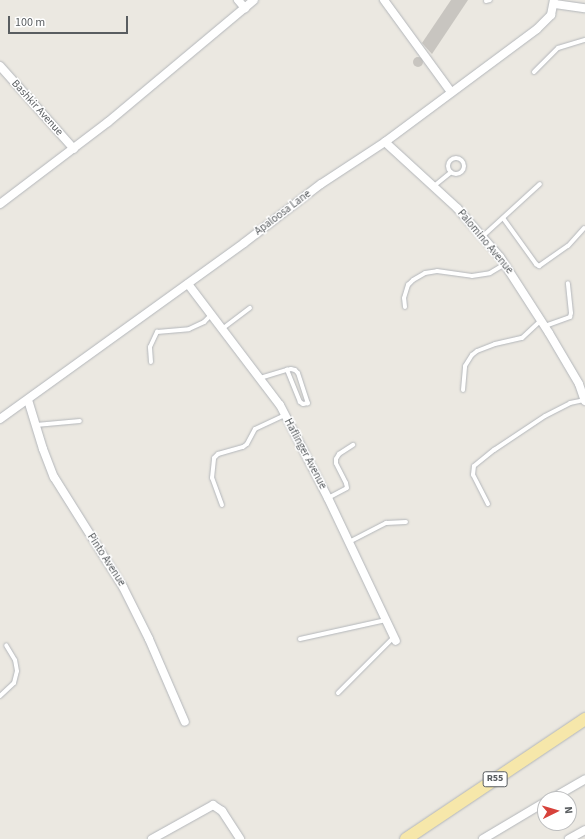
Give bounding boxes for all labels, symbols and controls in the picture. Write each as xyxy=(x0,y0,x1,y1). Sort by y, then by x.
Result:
scale bar xyxy=(10,8,130,34)
text: 100 m xyxy=(15,14,45,31)
street label: Bashkir Avenue xyxy=(8,77,66,139)
street label: Apaloosa Lane xyxy=(252,188,314,238)
street label: Palomino Avenue xyxy=(454,207,516,277)
street label: Haflinger Avenue xyxy=(281,416,329,492)
street label: Pinto Avenue xyxy=(84,531,128,589)
road number: R55 xyxy=(482,771,508,787)
north arrow xyxy=(537,791,577,831)
text: N xyxy=(561,806,576,814)

